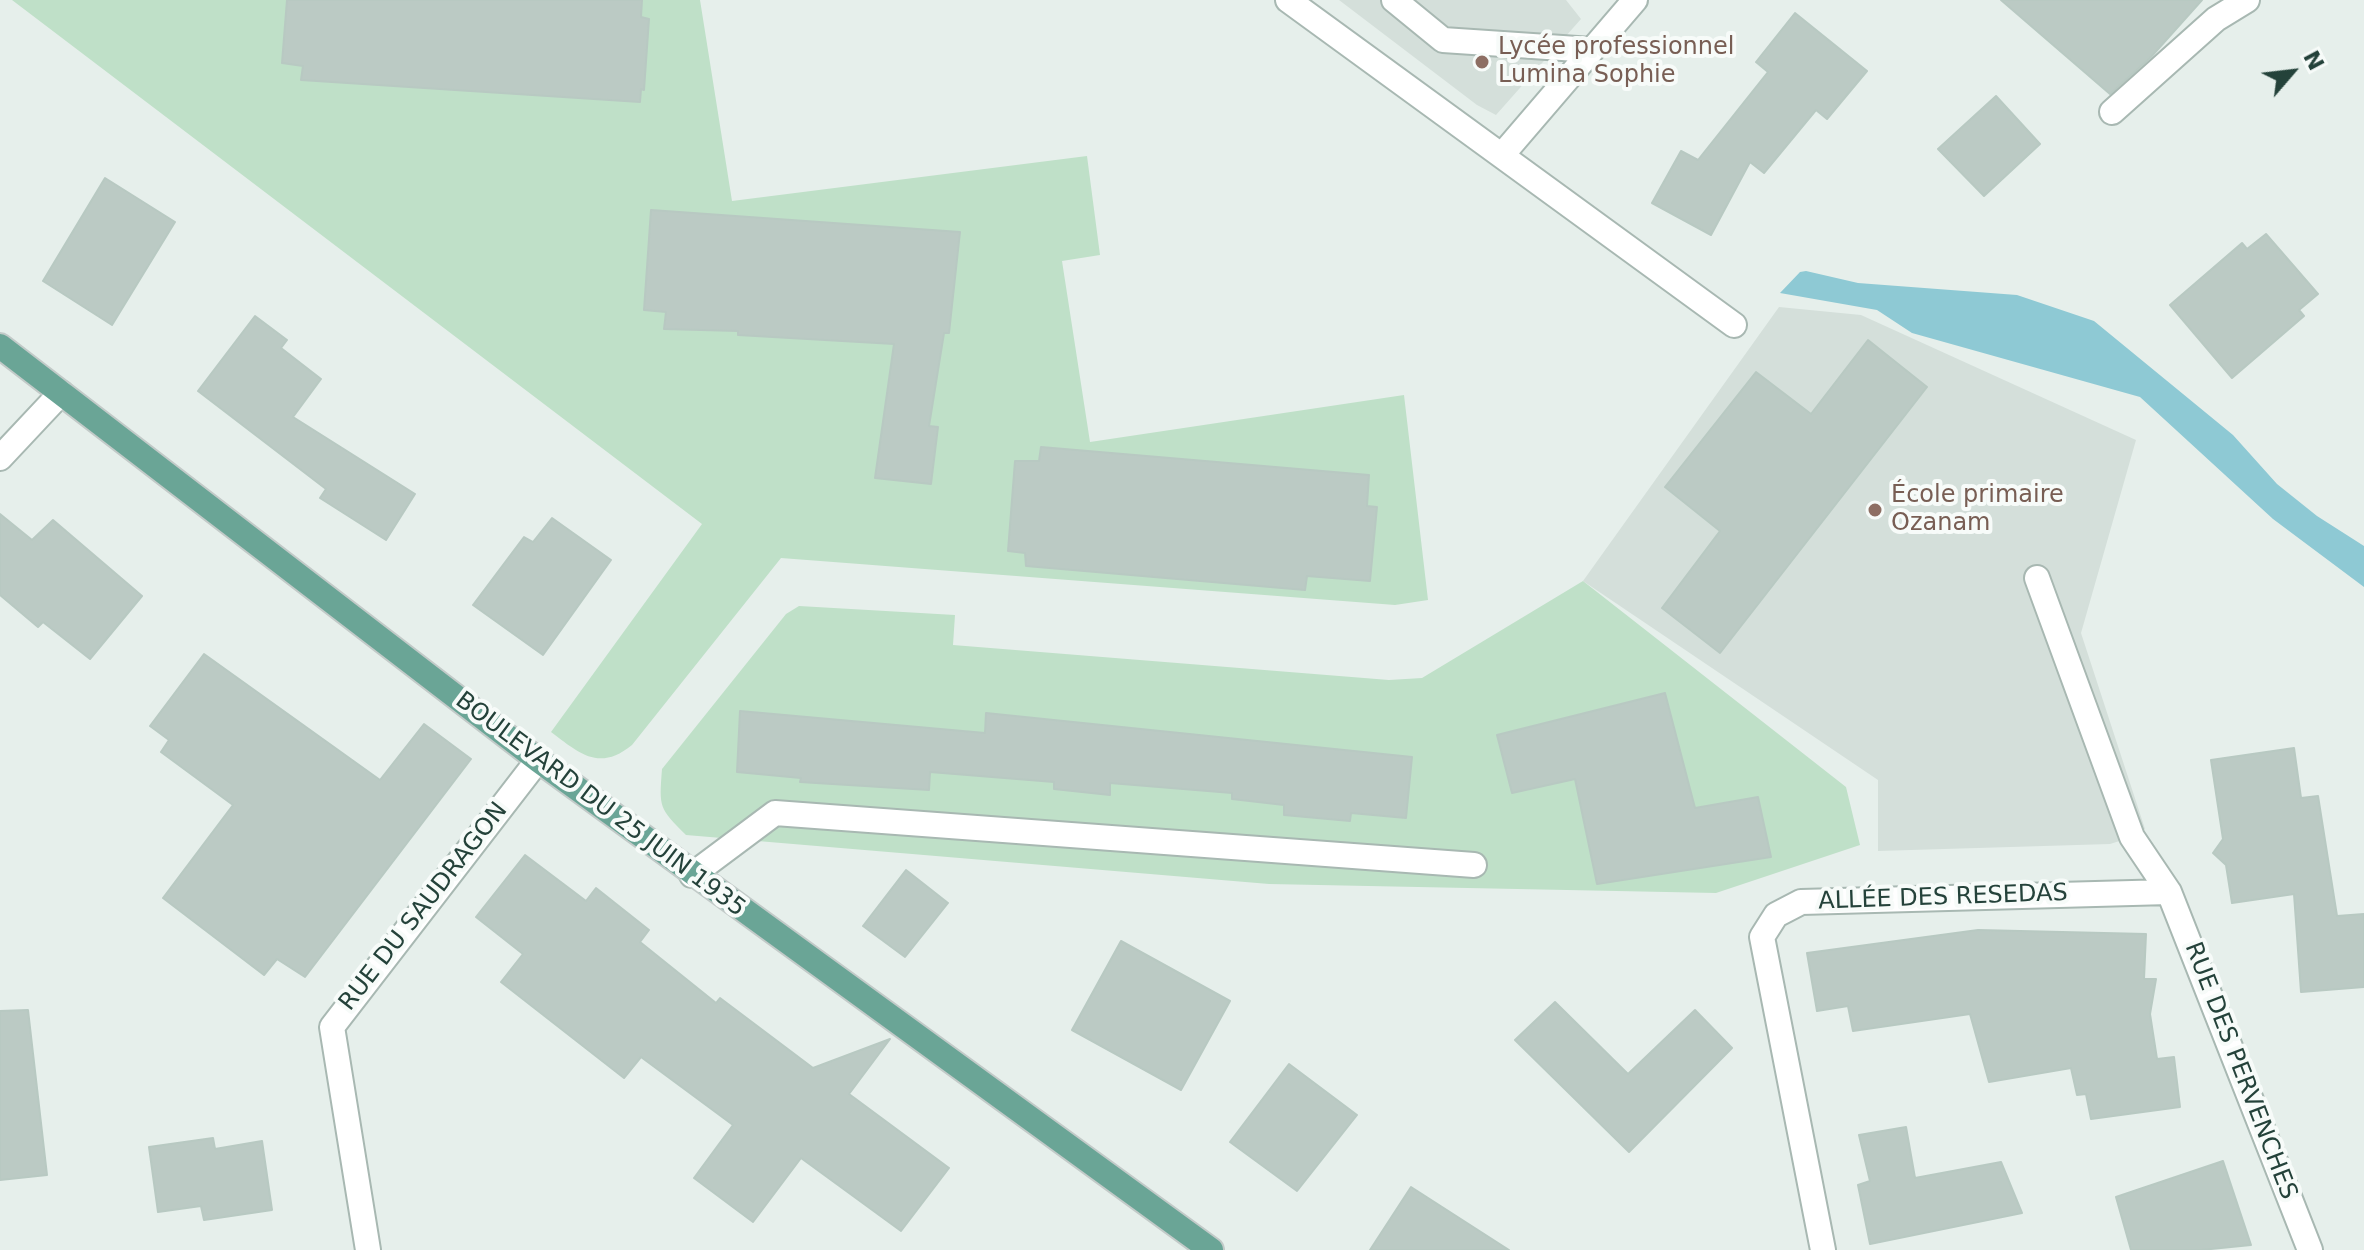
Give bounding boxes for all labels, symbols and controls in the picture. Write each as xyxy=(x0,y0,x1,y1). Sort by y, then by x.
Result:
north arrow xyxy=(2252,32,2332,112)
place label: Lycée professionnel Lumina Sophie xyxy=(1498,34,1734,90)
text: N xyxy=(2298,46,2329,74)
marker: Lycée professionnel Lumina Sophie xyxy=(1473,53,1491,71)
place label: École primaire Ozanam xyxy=(1891,482,2064,538)
marker: École primaire Ozanam xyxy=(1866,501,1884,519)
street label: BOULEVARD DU 25 JUIN 1935 xyxy=(449,687,751,923)
street label: RUE DU SAUDRAGON xyxy=(334,797,514,1017)
street label: ALLÉE DES RESEDAS xyxy=(1818,879,2068,917)
street label: RUE DES PERVENCHES xyxy=(2178,938,2302,1204)

